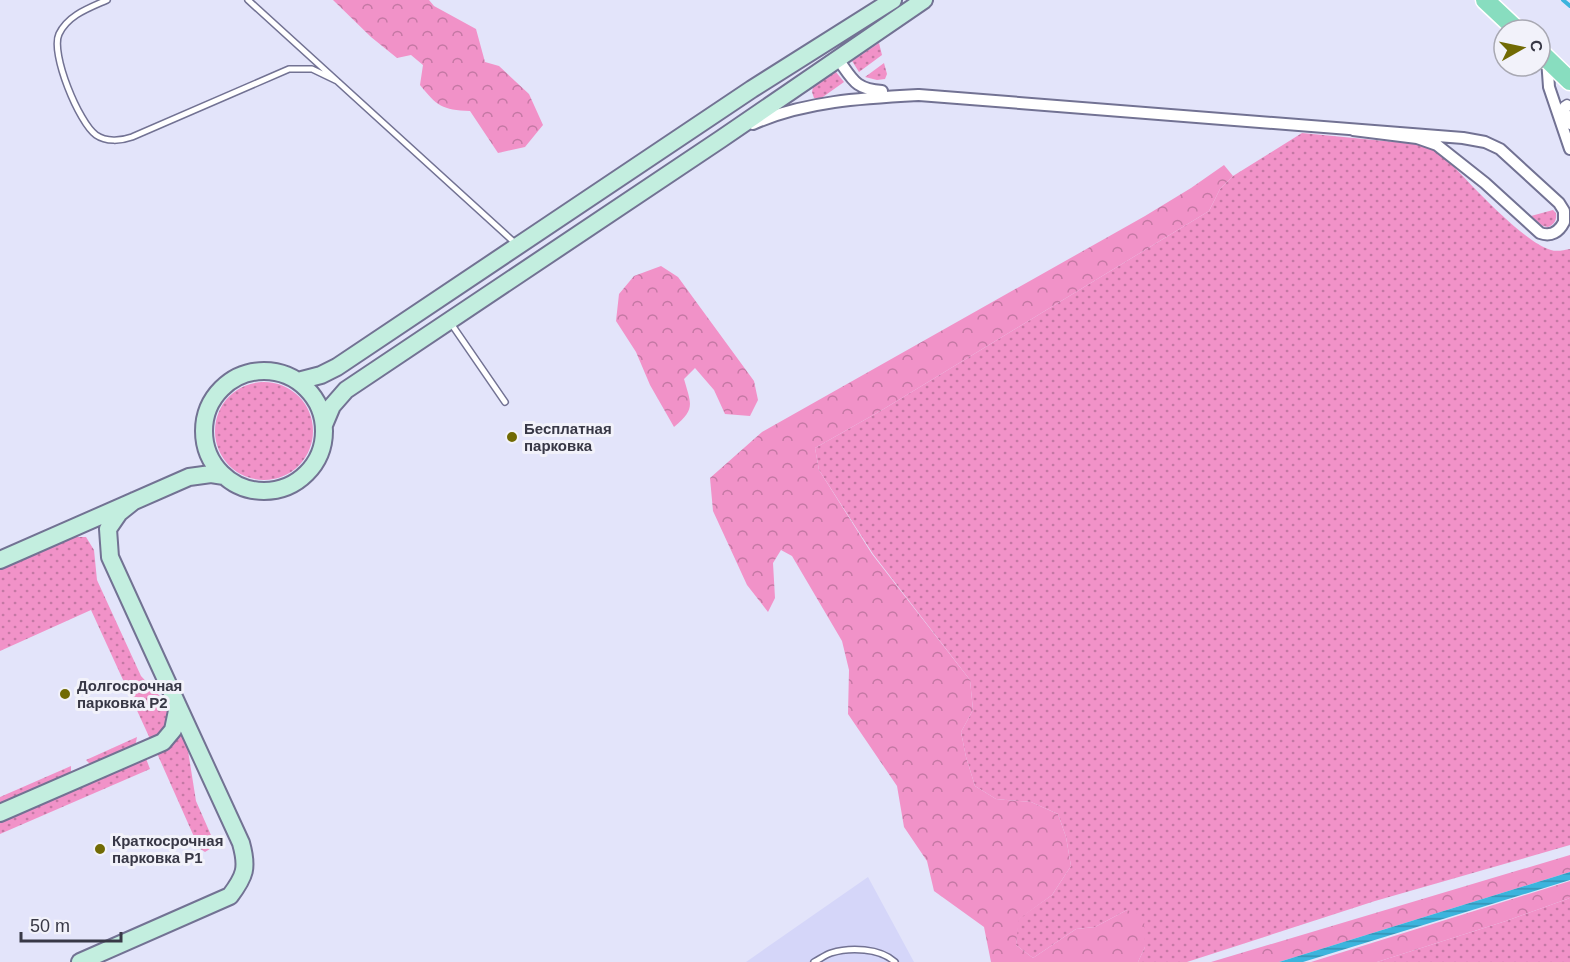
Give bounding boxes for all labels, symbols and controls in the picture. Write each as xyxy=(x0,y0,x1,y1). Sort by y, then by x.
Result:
north arrow xyxy=(1492,18,1552,78)
text: С xyxy=(1527,39,1546,53)
place label: Бесплатная парковка xyxy=(524,420,612,454)
marker: Бесплатная парковка xyxy=(505,430,519,444)
place label: Долгосрочная парковка P2 xyxy=(77,677,182,711)
marker: Долгосрочная парковка P2 xyxy=(58,687,72,701)
place label: Краткосрочная парковка P1 xyxy=(112,832,223,866)
marker: Краткосрочная парковка P1 xyxy=(93,842,107,856)
scale bar xyxy=(21,905,122,943)
text: 50 m xyxy=(30,916,70,936)

